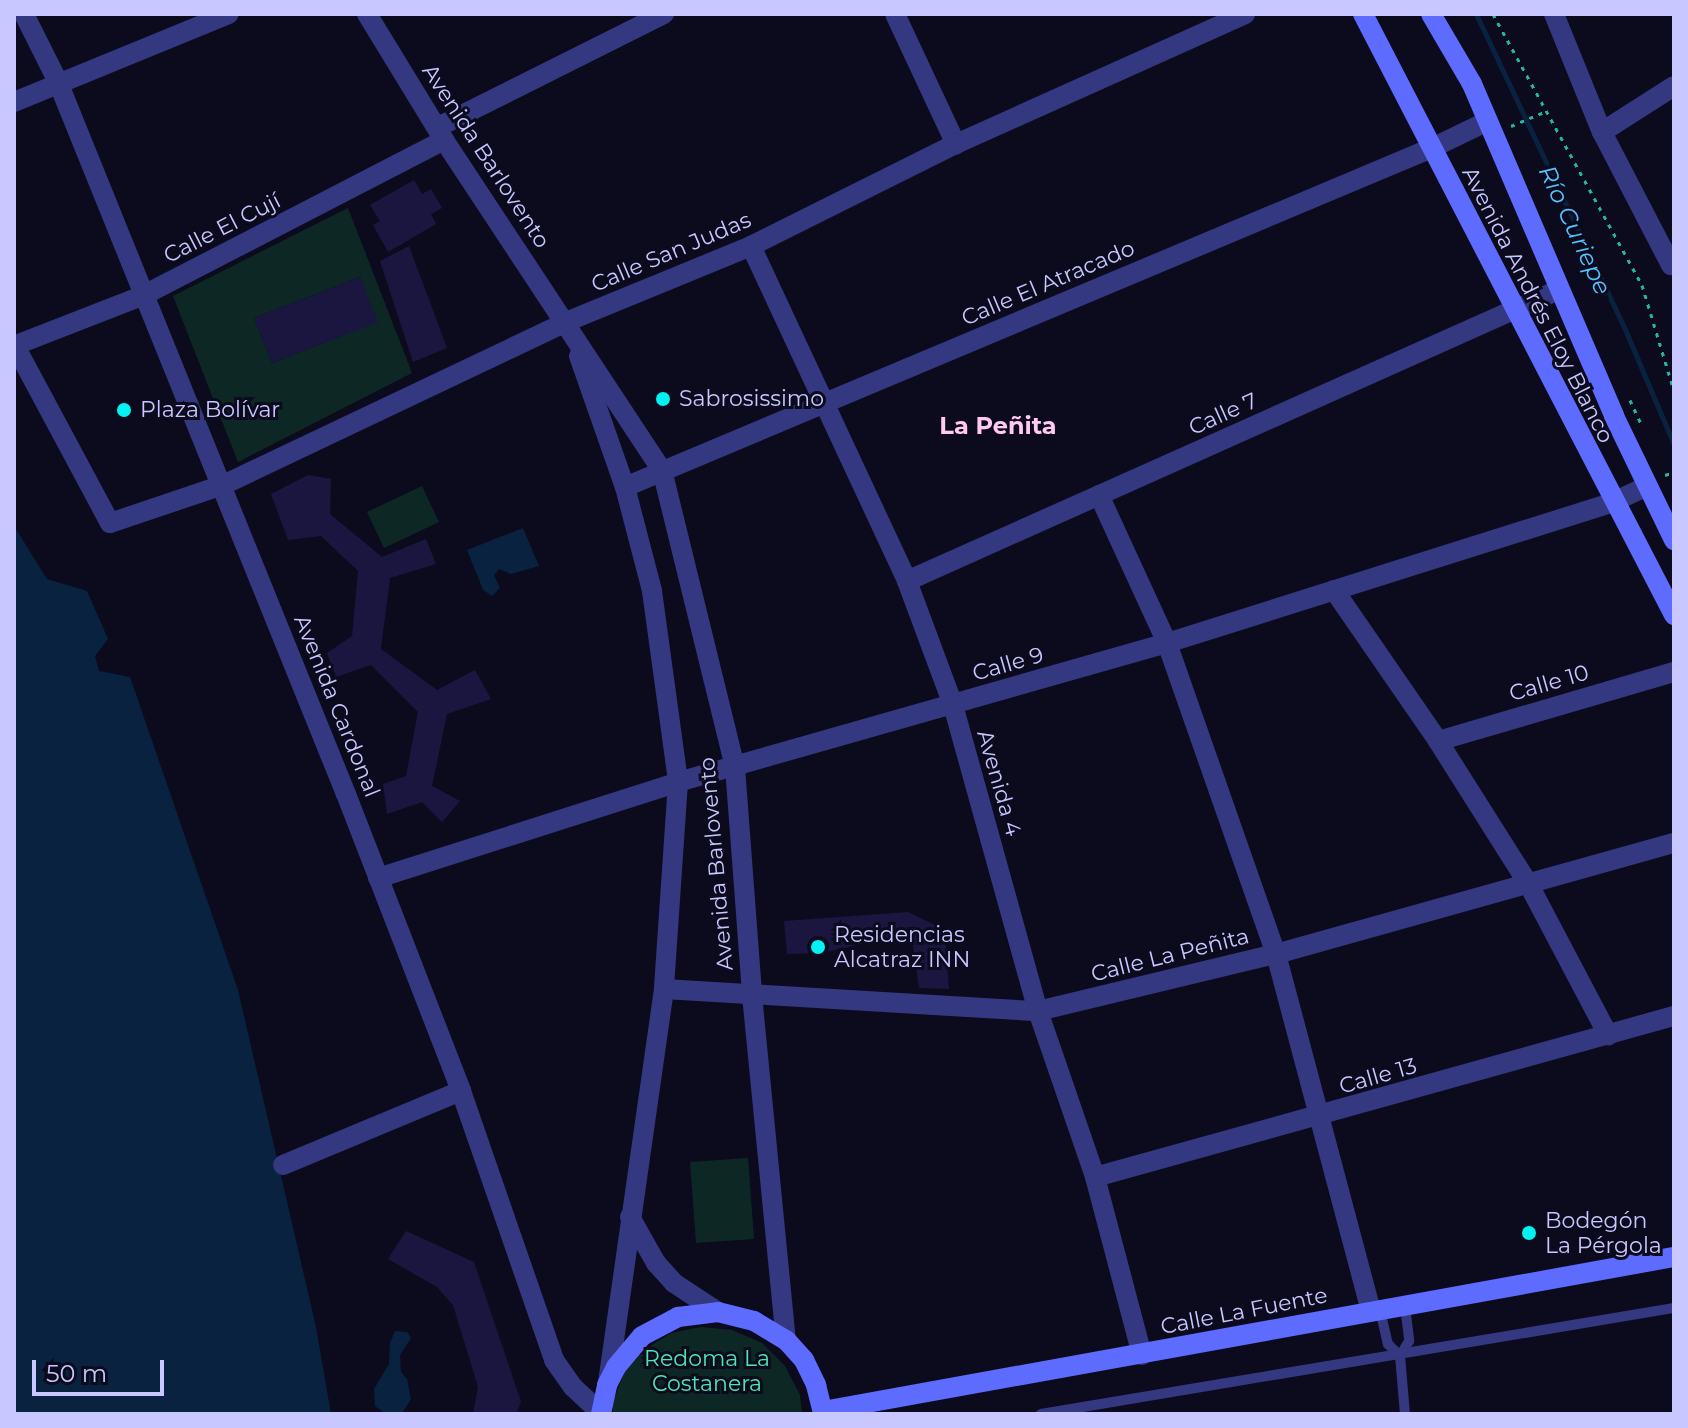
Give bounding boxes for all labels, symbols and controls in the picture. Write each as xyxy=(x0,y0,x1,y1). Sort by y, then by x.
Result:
street label: Avenida Barlovento xyxy=(417,59,555,253)
water label: Río Curiepe xyxy=(1533,161,1617,299)
street label: Avenida Andrés Eloy Blanco xyxy=(1457,162,1619,448)
street label: Calle El Cují xyxy=(159,187,285,269)
street label: Calle San Judas xyxy=(587,206,755,298)
street label: Calle El Atracado xyxy=(958,235,1138,331)
place label: Sabrosissimo xyxy=(679,386,824,412)
street label: Calle 7 xyxy=(1185,387,1261,441)
marker: Sabrosissimo xyxy=(654,390,672,408)
place label: Plaza Bolívar xyxy=(140,397,280,423)
marker: Plaza Bolívar xyxy=(115,401,133,419)
district label: La Peñita xyxy=(939,412,1057,440)
street label: Avenida Cardonal xyxy=(288,611,386,801)
street label: Calle 9 xyxy=(969,641,1047,687)
street label: Calle 10 xyxy=(1506,659,1592,707)
street label: Avenida 4 xyxy=(971,727,1027,839)
street label: Avenida Barlovento xyxy=(694,756,738,972)
place label: Residencias Alcatraz INN xyxy=(834,921,970,972)
street label: Calle La Peñita xyxy=(1088,923,1252,987)
marker: Residencias Alcatraz INN xyxy=(809,938,827,956)
street label: Calle 13 xyxy=(1336,1052,1420,1100)
place label: Bodegón La Pérgola xyxy=(1545,1207,1662,1258)
marker: Bodegón La Pérgola xyxy=(1520,1224,1538,1242)
street label: Calle La Fuente xyxy=(1158,1282,1330,1340)
scale bar xyxy=(36,1344,168,1394)
park label: Redoma La Costanera xyxy=(644,1345,770,1396)
text: 50 m xyxy=(46,1359,107,1388)

